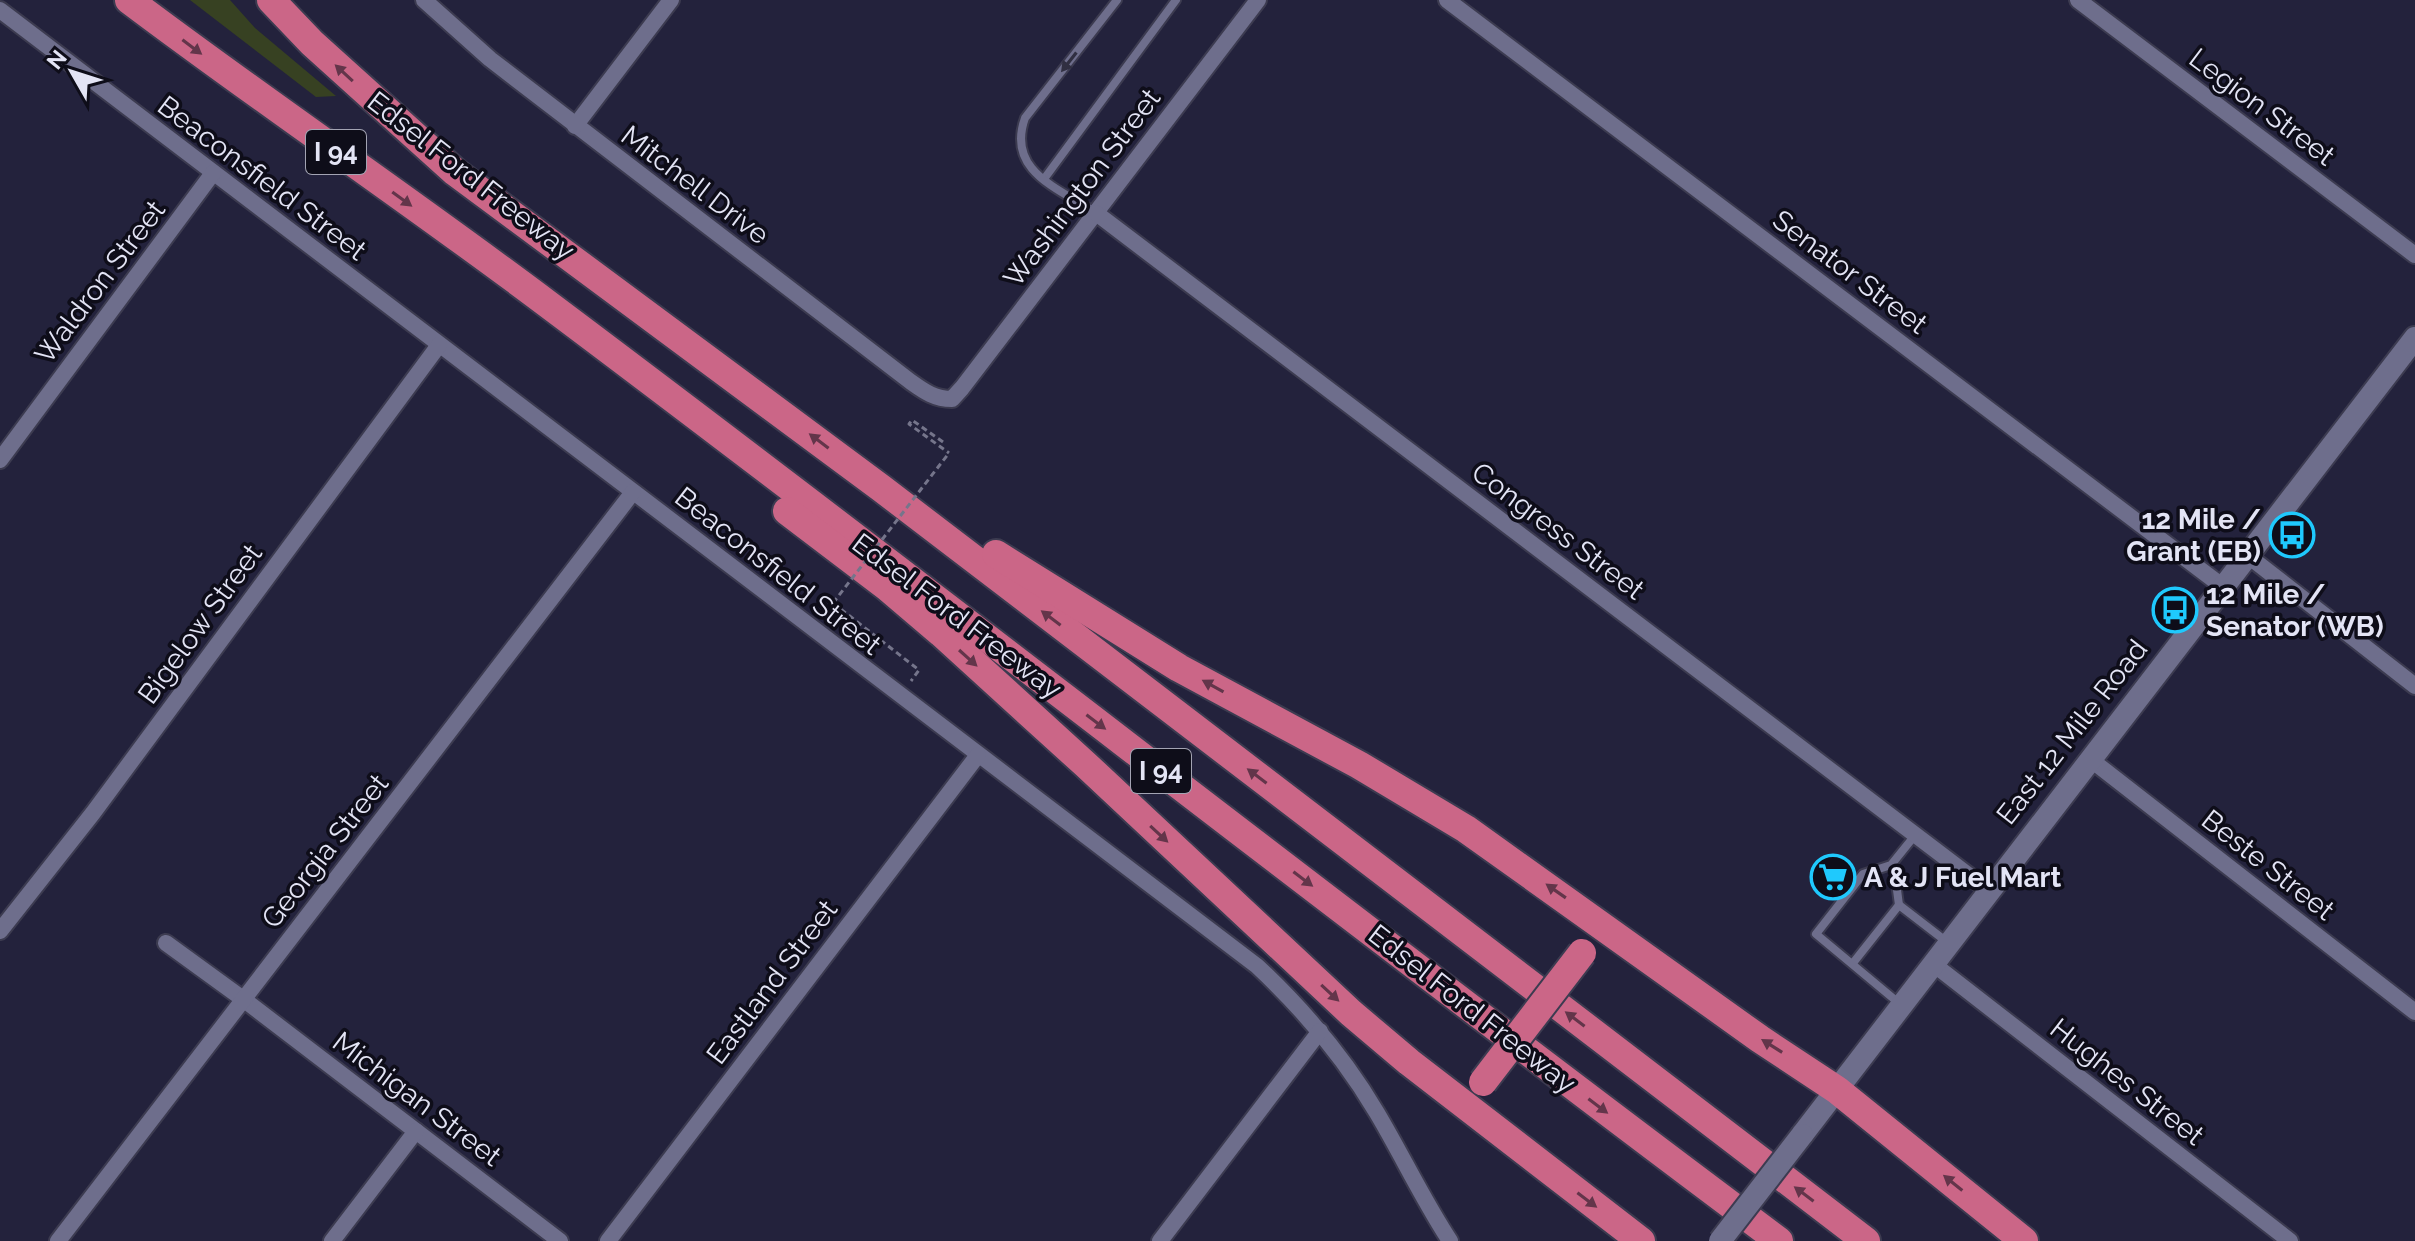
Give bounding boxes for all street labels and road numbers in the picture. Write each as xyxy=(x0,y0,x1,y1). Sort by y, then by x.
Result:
street label: Legion Street xyxy=(2183,42,2342,173)
street label: Washington Street xyxy=(997,82,1168,294)
street label: Edsel Ford Freeway xyxy=(361,85,581,267)
street label: Beaconsfield Street xyxy=(151,89,373,268)
street label: Mitchell Drive xyxy=(615,119,775,251)
road number: I 94 xyxy=(306,130,366,174)
street label: Waldron Street xyxy=(28,194,172,370)
street label: Senator Street xyxy=(1766,203,1934,341)
street label: Congress Street xyxy=(1465,455,1651,607)
street label: Beaconsfield Street xyxy=(668,480,888,662)
street label: Edsel Ford Freeway xyxy=(846,526,1068,706)
street label: Bigelow Street xyxy=(131,537,269,710)
street label: East 12 Mile Road xyxy=(1990,633,2154,831)
road number: I 94 xyxy=(1131,749,1191,793)
street label: Georgia Street xyxy=(255,767,396,934)
street label: Beste Street xyxy=(2195,803,2341,927)
street label: Eastland Street xyxy=(700,893,845,1070)
street label: Edsel Ford Freeway xyxy=(1362,918,1582,1100)
street label: Hughes Street xyxy=(2044,1012,2211,1153)
street label: Michigan Street xyxy=(326,1025,508,1173)

